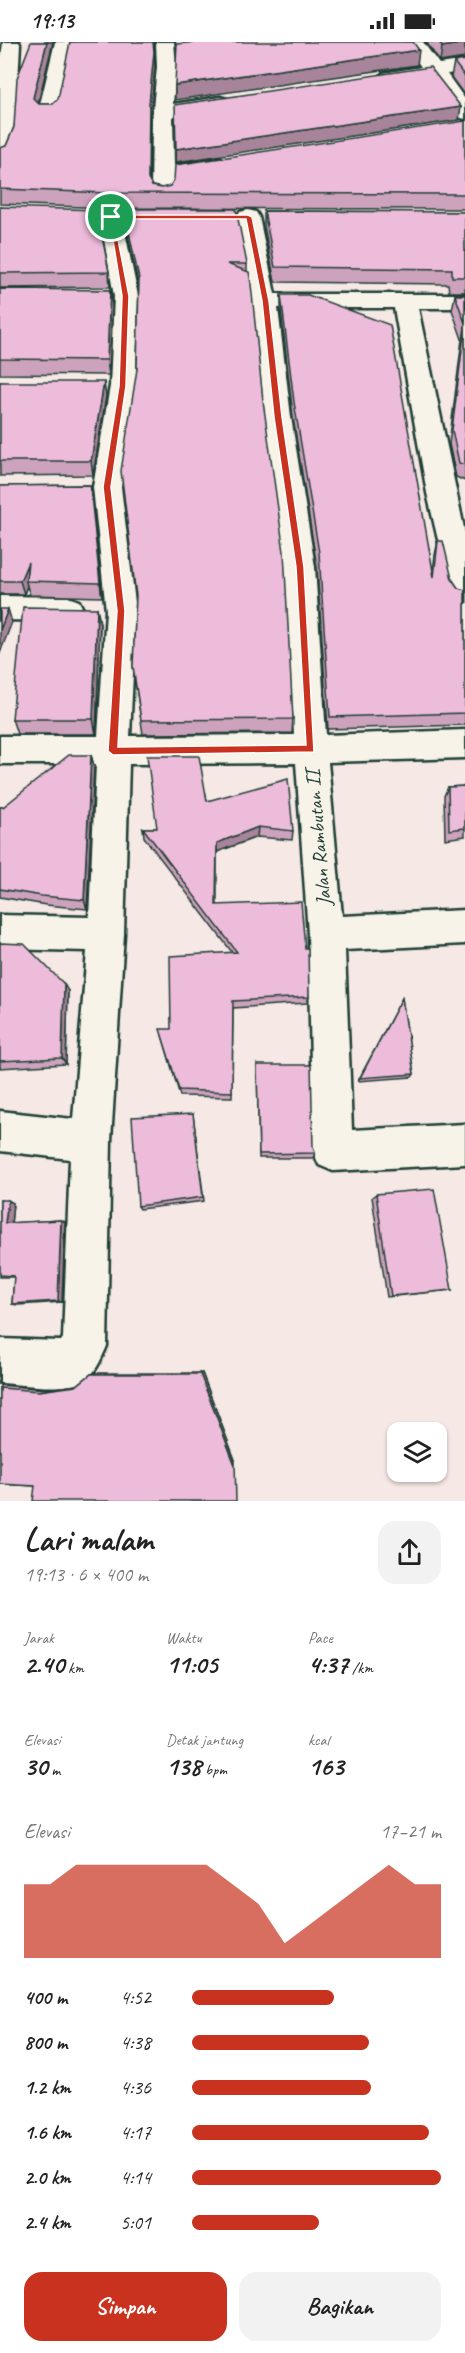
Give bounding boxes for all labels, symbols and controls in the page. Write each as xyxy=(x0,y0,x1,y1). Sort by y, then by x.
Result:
text: 19:13 xyxy=(30,7,74,35)
pin xyxy=(85,191,136,242)
icon: arrive xyxy=(94,200,127,233)
street label: Jalan Rambutan II xyxy=(299,764,337,908)
map controls xyxy=(387,1422,447,1482)
button: layers xyxy=(387,1422,447,1482)
text: Lari malam xyxy=(24,1518,153,1560)
button: share xyxy=(378,1521,441,1584)
text: 19:13 · 6 × 400 m xyxy=(24,1562,148,1587)
text: Jarak xyxy=(24,1628,54,1648)
text: Waktu xyxy=(166,1628,202,1648)
text: Pace xyxy=(308,1628,333,1648)
text: 2.40 xyxy=(24,1648,64,1681)
text: 11:05 xyxy=(166,1648,218,1681)
text: 4:37 xyxy=(308,1648,348,1681)
text: km xyxy=(64,1658,84,1678)
text: /km xyxy=(348,1658,373,1678)
text: Elevasi xyxy=(24,1730,61,1750)
text: Detak jantung xyxy=(166,1730,243,1750)
text: kcal xyxy=(308,1730,329,1750)
text: 30 xyxy=(24,1750,47,1783)
text: 138 xyxy=(166,1750,201,1783)
text: 163 xyxy=(308,1750,344,1783)
text: m xyxy=(47,1760,60,1780)
text: bpm xyxy=(201,1760,227,1780)
text: Elevasi xyxy=(24,1819,70,1844)
text: 17–21 m xyxy=(380,1819,441,1844)
text: 400 m xyxy=(24,1985,67,2010)
text: 4:52 xyxy=(120,1985,151,2010)
text: 800 m xyxy=(24,2030,67,2055)
text: 4:38 xyxy=(120,2030,151,2055)
text: 1.2 km xyxy=(24,2075,71,2100)
text: 4:36 xyxy=(120,2075,151,2100)
text: 1.6 km xyxy=(24,2120,71,2145)
text: 4:17 xyxy=(120,2120,151,2145)
text: 2.0 km xyxy=(24,2165,71,2190)
text: 4:14 xyxy=(120,2165,151,2190)
text: 2.4 km xyxy=(24,2210,71,2235)
text: 5:01 xyxy=(120,2210,151,2235)
button: Simpan xyxy=(24,2272,227,2341)
button: Bagikan xyxy=(239,2272,441,2341)

